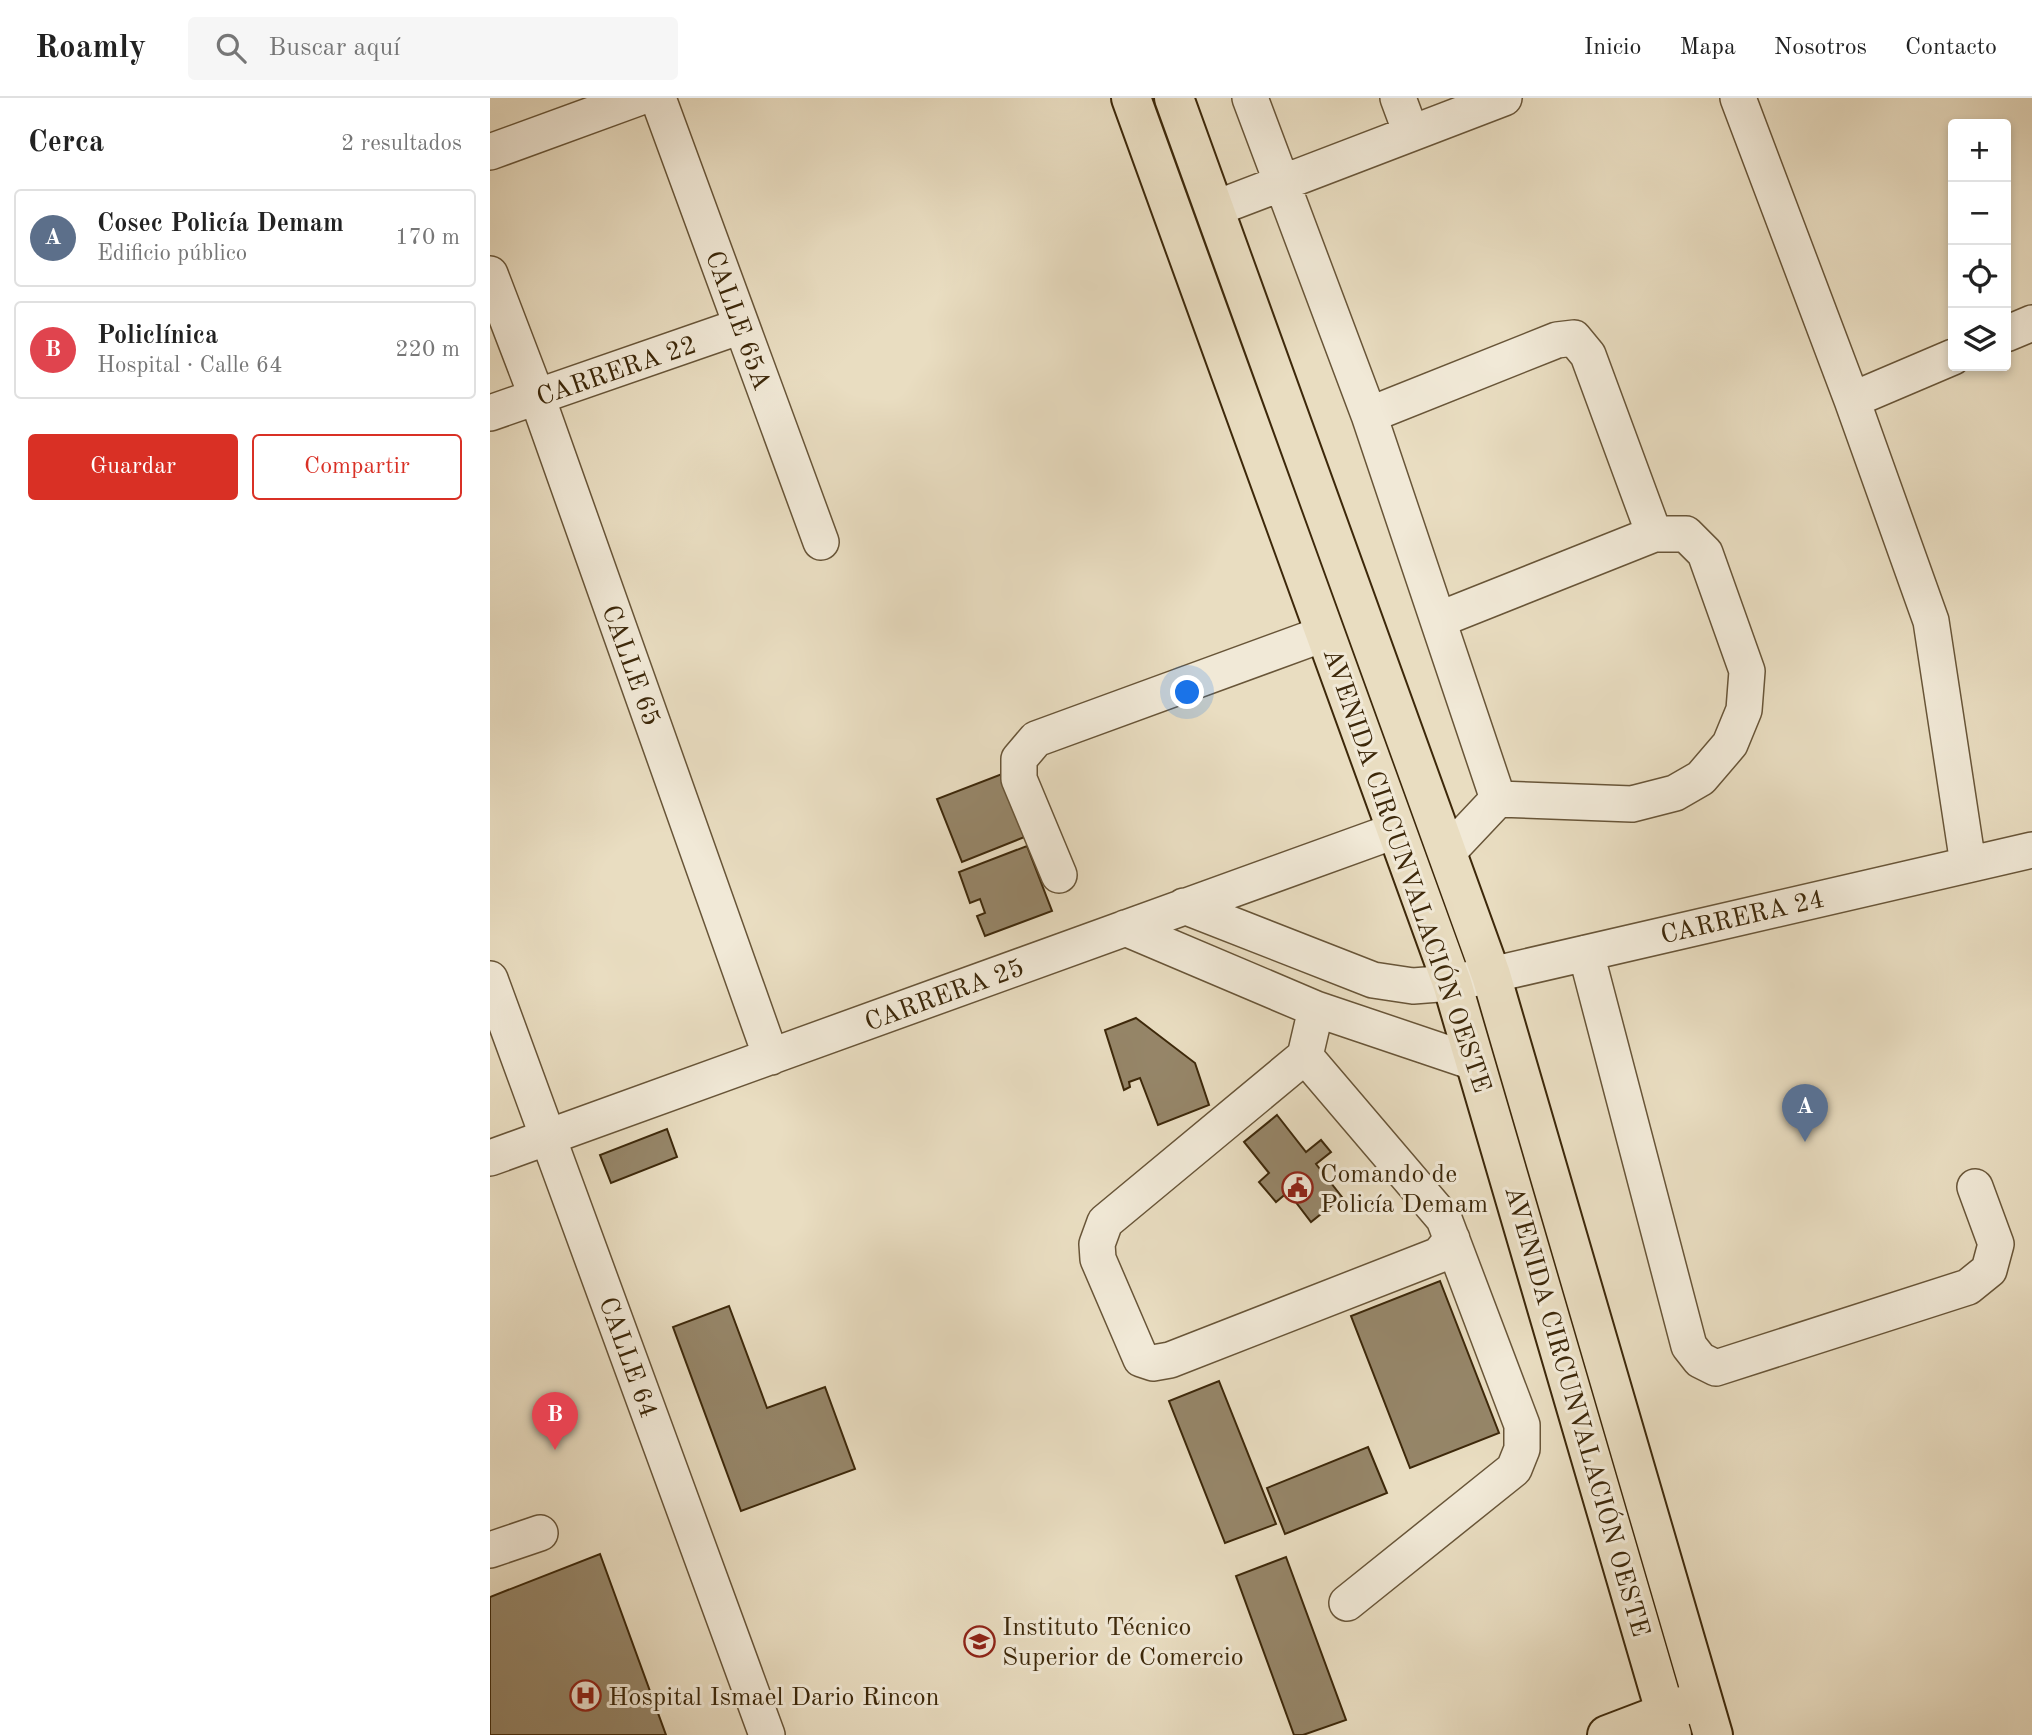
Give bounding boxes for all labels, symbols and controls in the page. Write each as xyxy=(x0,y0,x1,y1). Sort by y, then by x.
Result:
search box xyxy=(188,17,678,80)
icon: search xyxy=(212,29,250,67)
text: Roamly xyxy=(35,32,146,65)
text: Buscar aquí xyxy=(268,35,400,61)
text: Inicio xyxy=(1584,36,1642,60)
text: Mapa xyxy=(1680,36,1736,60)
text: Nosotros xyxy=(1774,36,1867,60)
text: Contacto xyxy=(1905,36,1997,60)
map controls xyxy=(1948,119,2011,371)
button: + xyxy=(1948,119,2011,182)
text: Cerca xyxy=(28,128,104,158)
text: 2 resultados xyxy=(341,132,462,155)
button: − xyxy=(1948,182,2011,245)
text: Cosec Policía Demam xyxy=(97,211,344,237)
text: A xyxy=(44,226,62,249)
text: 170 m xyxy=(395,226,460,249)
text: Edificio público xyxy=(97,242,247,265)
button: locate xyxy=(1948,245,2011,308)
street label: CALLE 65A xyxy=(700,248,774,394)
button: layers xyxy=(1948,308,2011,371)
text: Policlínica xyxy=(97,323,218,349)
street label: CARRERA 22 xyxy=(533,332,700,411)
text: B xyxy=(45,338,61,361)
text: 220 m xyxy=(395,338,460,361)
text: Hospital · Calle 64 xyxy=(97,354,282,377)
button: Guardar xyxy=(28,434,238,500)
button: Compartir xyxy=(252,434,462,500)
street label: CALLE 65 xyxy=(596,602,664,729)
street label: AVENIDA CIRCUNVALACIÓN OESTE xyxy=(1318,644,1499,1096)
your location xyxy=(1170,675,1204,709)
street label: CARRERA 24 xyxy=(1658,886,1827,949)
street label: CARRERA 25 xyxy=(862,955,1028,1037)
pin: A xyxy=(1782,1084,1828,1142)
place label: Comando de Policía Demam xyxy=(1320,1162,1488,1218)
public building icon: Comando de Policía Demam xyxy=(1280,1171,1314,1205)
street label: AVENIDA CIRCUNVALACIÓN OESTE xyxy=(1499,1182,1658,1640)
street label: CALLE 64 xyxy=(593,1294,661,1421)
pin: B xyxy=(532,1392,578,1450)
place label: Instituto Técnico Superior de Comercio xyxy=(1002,1615,1244,1671)
school or university icon: Instituto Técnico Superior de Comercio xyxy=(962,1624,996,1658)
hospital icon: Hospital Ismael Dario Rincon xyxy=(568,1679,602,1713)
place label: Hospital Ismael Dario Rincon xyxy=(608,1685,940,1711)

